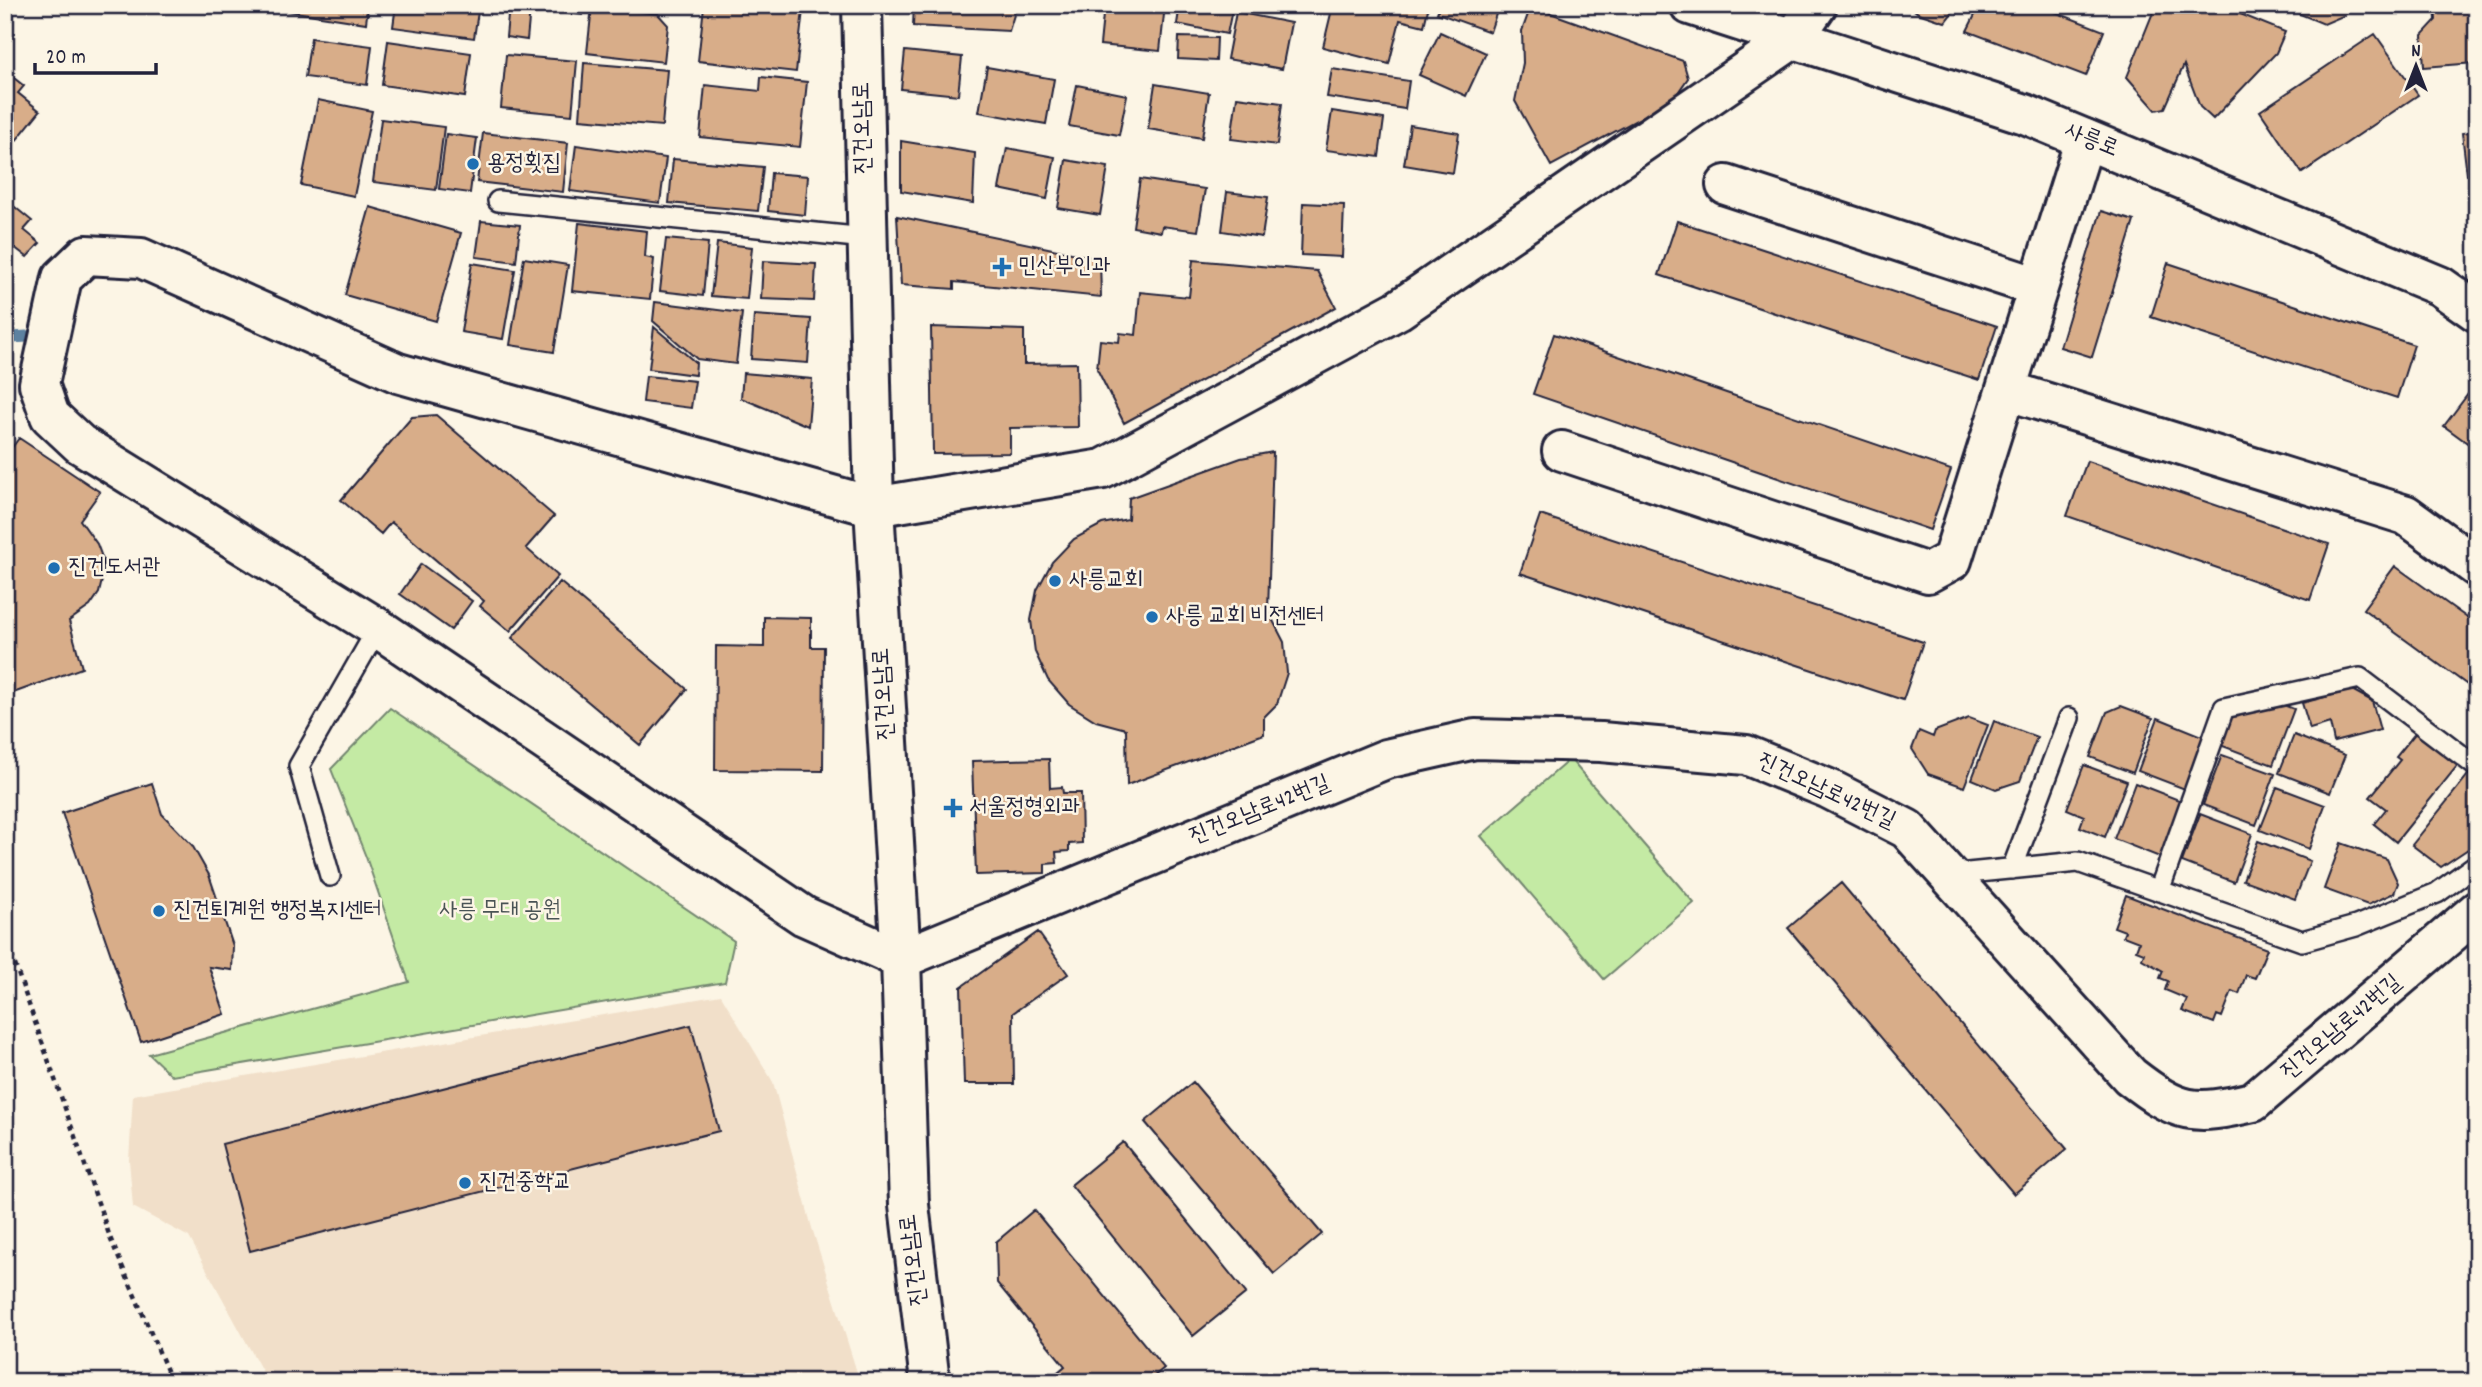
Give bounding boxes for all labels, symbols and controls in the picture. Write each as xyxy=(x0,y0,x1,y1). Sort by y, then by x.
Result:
scale bar xyxy=(35,32,156,76)
north arrow xyxy=(2380,32,2450,102)
text: N xyxy=(2411,39,2421,66)
text: 20 m xyxy=(46,44,86,74)
street label: 진건오남로 xyxy=(847,81,881,175)
street label: 사릉로 xyxy=(2059,115,2123,167)
place label: 용정횟집 xyxy=(487,148,561,181)
marker: 용정횟집 xyxy=(465,156,481,172)
place label: 민산부인과 xyxy=(1018,251,1111,284)
marker: 민산부인과 xyxy=(992,257,1012,277)
place label: 진건도서관 xyxy=(68,552,161,585)
marker: 진건도서관 xyxy=(46,560,62,576)
place label: 사릉교회 xyxy=(1069,565,1143,598)
marker: 사릉교회 xyxy=(1047,573,1063,589)
place label: 사릉 교회 비전센터 xyxy=(1166,601,1325,634)
marker: 사릉 교회 비전센터 xyxy=(1144,609,1160,625)
street label: 진건오남로 xyxy=(866,647,904,741)
street label: 진건오남로42번길 xyxy=(1751,746,1901,838)
street label: 진건오남로42번길 xyxy=(1185,768,1335,854)
place label: 서울정형외과 xyxy=(969,792,1080,825)
marker: 서울정형외과 xyxy=(943,798,963,818)
place label: 진건퇴계원 행정복지센터 xyxy=(173,895,382,928)
park label: 사릉 무대 공원 xyxy=(439,895,561,928)
marker: 진건퇴계원 행정복지센터 xyxy=(151,903,167,919)
street label: 진건오남로42번길 xyxy=(2274,967,2410,1089)
place label: 진건중학교 xyxy=(479,1167,572,1200)
marker: 진건중학교 xyxy=(457,1175,473,1191)
street label: 진건오남로 xyxy=(893,1212,937,1308)

